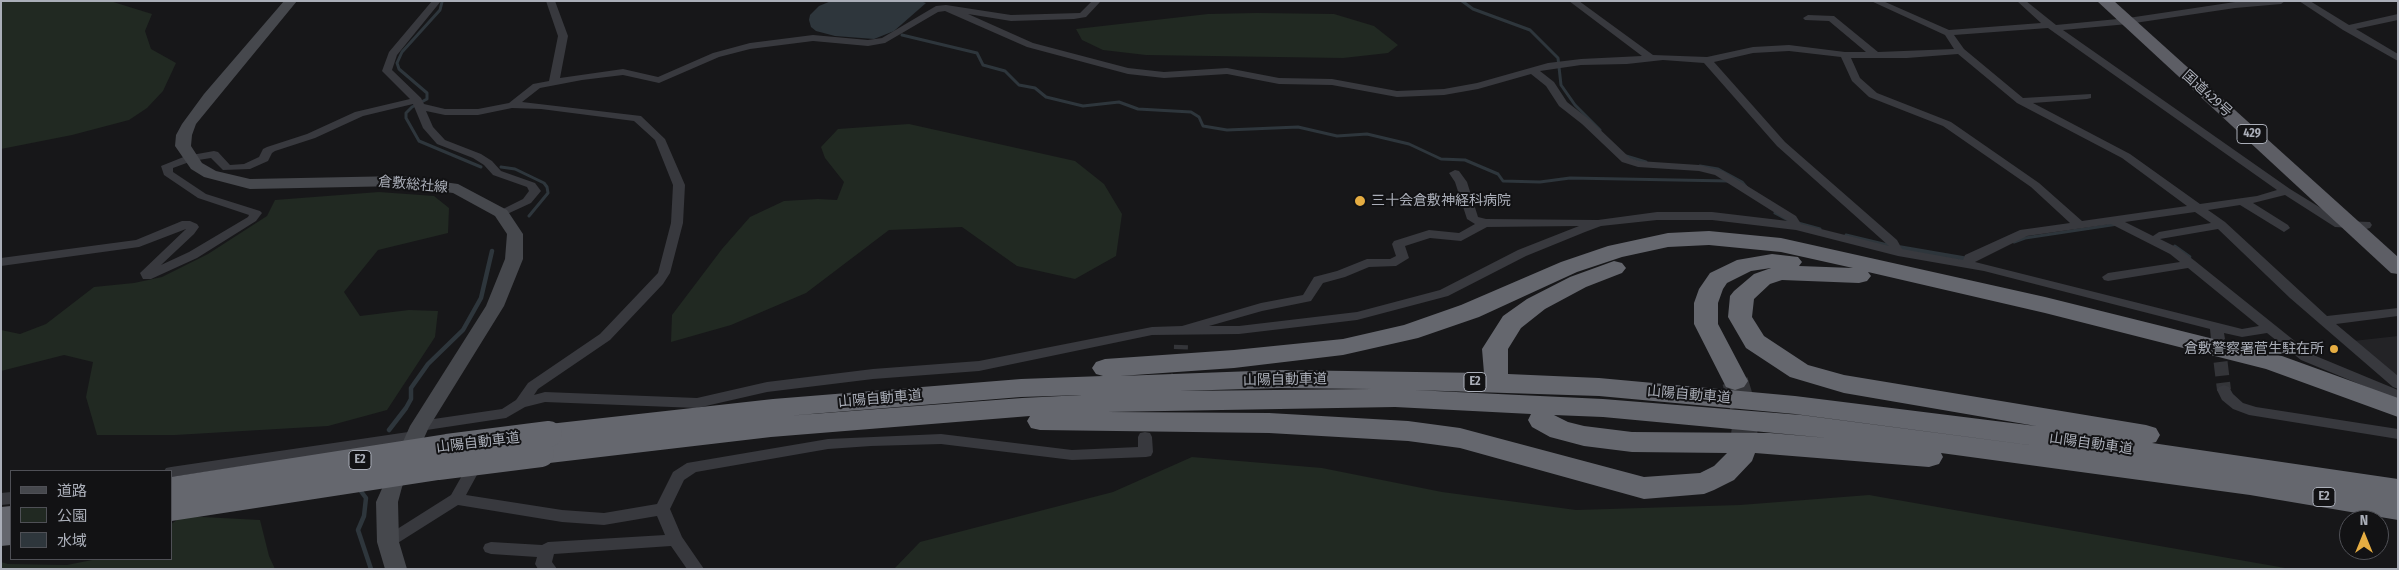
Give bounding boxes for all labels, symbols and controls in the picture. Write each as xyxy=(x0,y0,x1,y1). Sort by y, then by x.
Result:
street label: 国道429号 xyxy=(2179,67,2235,121)
road number: 429 xyxy=(2237,125,2267,144)
street label: 倉敷総社線 xyxy=(377,174,449,196)
place label: 三十会倉敷神経科病院 xyxy=(1371,193,1511,209)
marker: 三十会倉敷神経科病院 xyxy=(1353,194,1367,208)
place label: 倉敷警察署菅生駐在所 xyxy=(2184,341,2324,357)
marker: 倉敷警察署菅生駐在所 xyxy=(2328,343,2340,355)
street label: 山陽自動車道 xyxy=(1243,371,1327,389)
road number: E2 xyxy=(1464,372,1486,392)
street label: 山陽自動車道 xyxy=(1646,383,1732,407)
street label: 山陽自動車道 xyxy=(837,387,923,411)
street label: 山陽自動車道 xyxy=(435,430,521,456)
street label: 山陽自動車道 xyxy=(2048,430,2134,458)
road number: E2 xyxy=(349,450,371,470)
legend xyxy=(10,470,172,560)
text: 道路 xyxy=(57,482,87,500)
road number: E2 xyxy=(2313,488,2335,507)
text: 公園 xyxy=(57,507,87,525)
north arrow xyxy=(2339,510,2389,560)
text: N xyxy=(2360,512,2368,529)
text: 水域 xyxy=(57,532,87,550)

